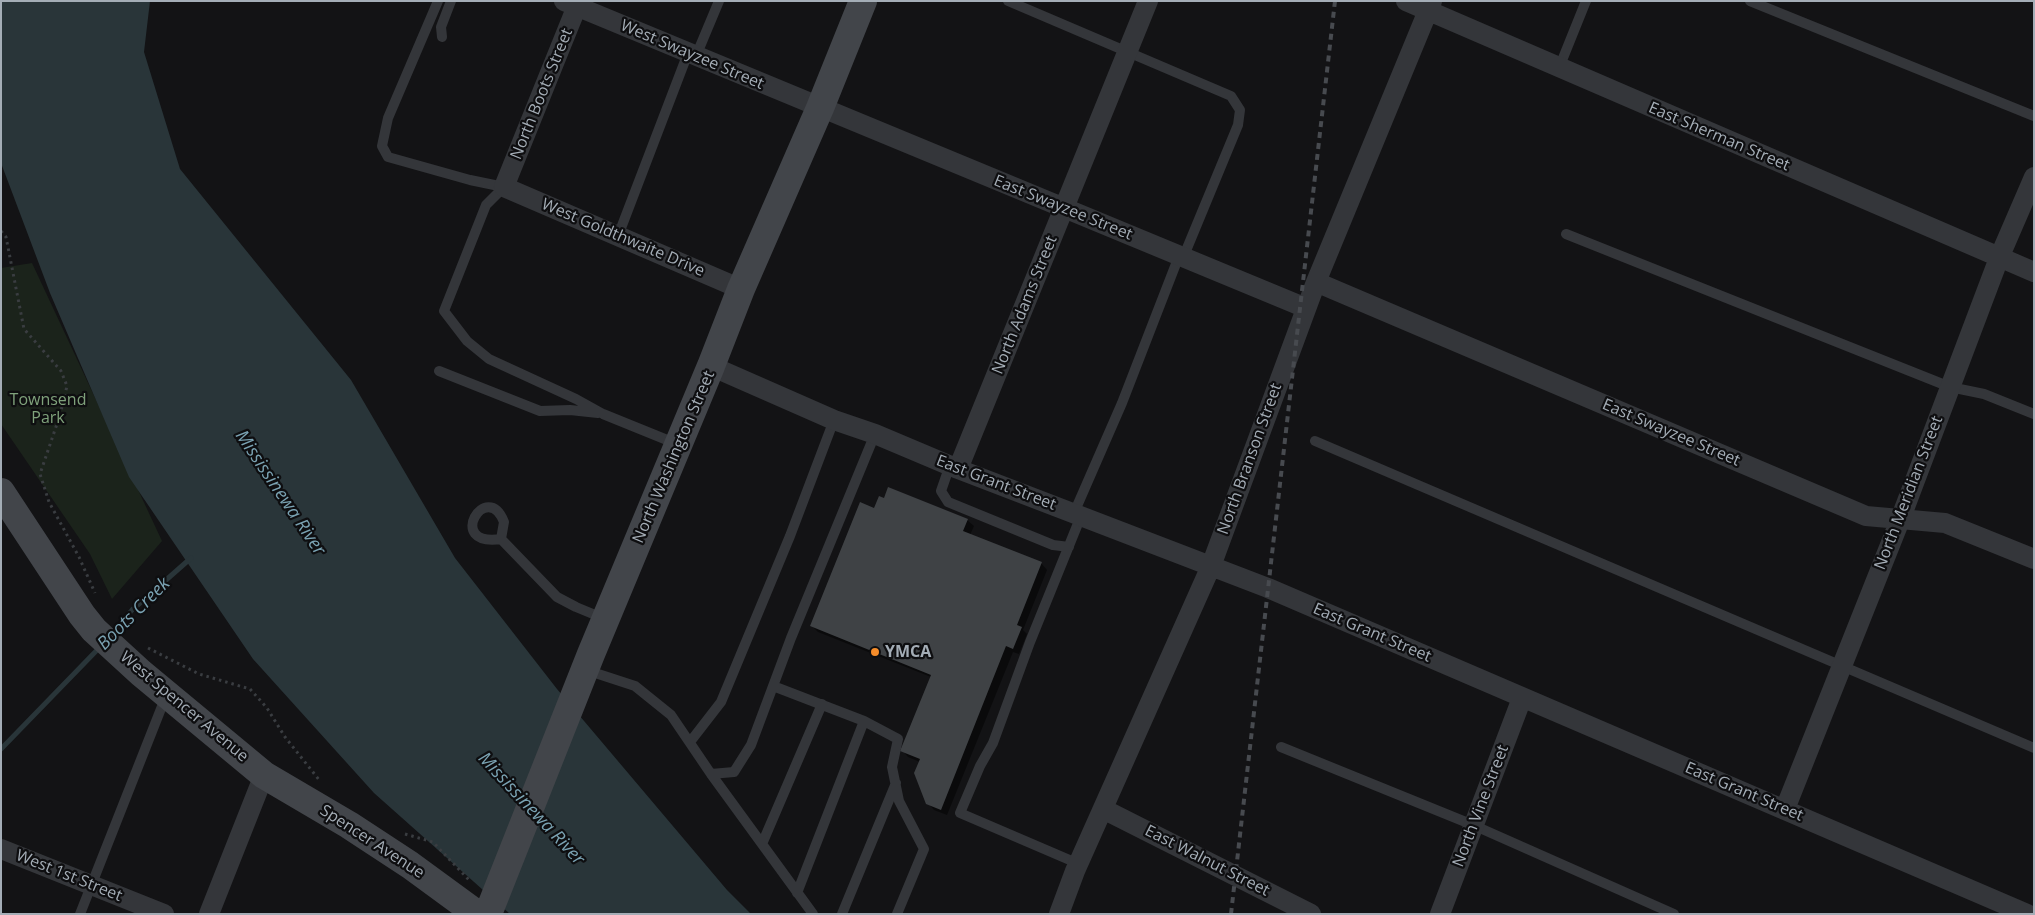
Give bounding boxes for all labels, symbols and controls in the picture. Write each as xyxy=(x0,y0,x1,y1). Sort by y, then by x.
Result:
street label: West Swayzee Street xyxy=(618,16,766,94)
street label: North Boots Street xyxy=(507,26,577,162)
street label: East Sherman Street xyxy=(1645,99,1793,175)
street label: East Swayzee Street xyxy=(991,171,1135,245)
street label: West Goldthwaite Drive xyxy=(539,195,707,281)
street label: North Adams Street xyxy=(988,233,1062,377)
street label: North Washington Street xyxy=(629,368,719,546)
street label: North Branson Street xyxy=(1214,381,1286,537)
park label: Townsend Park xyxy=(10,390,86,428)
street label: East Swayzee Street xyxy=(1599,395,1743,471)
street label: North Meridian Street xyxy=(1871,413,1947,573)
water label: Mississinewa River xyxy=(230,426,330,560)
street label: East Grant Street xyxy=(933,451,1059,515)
water label: Boots Creek xyxy=(93,573,175,655)
street label: East Grant Street xyxy=(1310,599,1434,667)
place label: YMCA xyxy=(885,642,931,662)
marker: YMCA xyxy=(869,646,881,658)
street label: West Spencer Avenue xyxy=(116,648,252,766)
street label: North Vine Street xyxy=(1449,742,1513,870)
water label: Mississinewa River xyxy=(473,748,589,870)
street label: East Grant Street xyxy=(1682,758,1806,826)
street label: Spencer Avenue xyxy=(316,801,428,883)
street label: East Walnut Street xyxy=(1142,821,1272,901)
street label: West 1st Street xyxy=(13,846,125,906)

